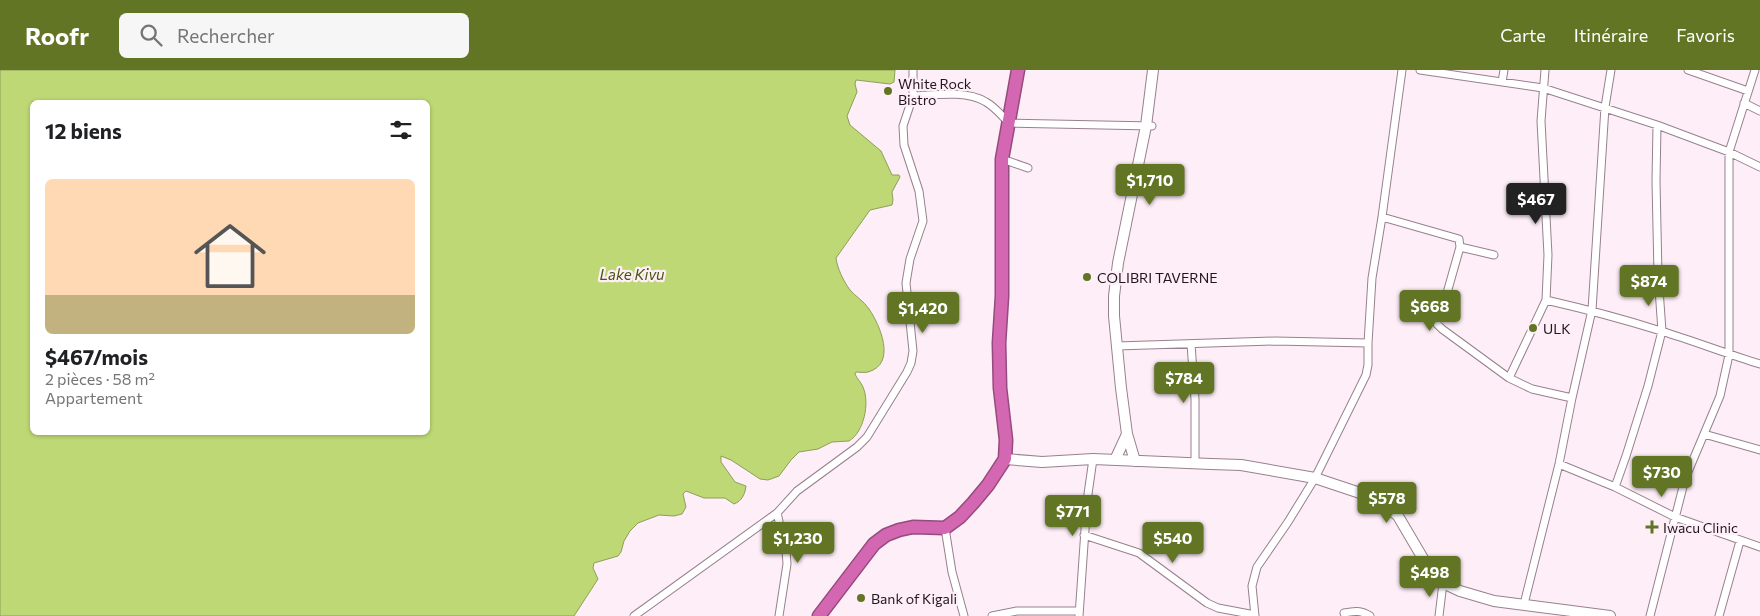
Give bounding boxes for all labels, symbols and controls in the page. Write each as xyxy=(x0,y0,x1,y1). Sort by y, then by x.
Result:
search box xyxy=(119,13,469,58)
text: Roofr xyxy=(25,21,89,50)
icon: search xyxy=(137,21,165,49)
text: Rechercher xyxy=(177,24,275,47)
text: Carte xyxy=(1500,24,1546,46)
text: Itinéraire xyxy=(1574,24,1648,46)
text: Favoris xyxy=(1676,24,1735,46)
place label: White Rock Bistro xyxy=(898,75,972,108)
marker: White Rock Bistro xyxy=(882,85,894,97)
icon: filters xyxy=(387,116,415,144)
text: 12 biens xyxy=(45,118,122,143)
pin: $1,710 xyxy=(1109,164,1191,206)
text: $1,710 xyxy=(1127,170,1173,189)
pin: $467 xyxy=(1506,182,1566,225)
text: $467 xyxy=(1517,189,1555,208)
icon: home xyxy=(185,211,275,301)
pin: $874 xyxy=(1619,264,1679,307)
water label: Lake Kivu xyxy=(600,265,665,283)
place label: COLIBRI TAVERNE xyxy=(1097,269,1218,286)
marker: COLIBRI TAVERNE xyxy=(1081,271,1093,283)
text: $874 xyxy=(1631,271,1667,290)
pin: $668 xyxy=(1400,290,1460,332)
pin: $1,420 xyxy=(882,292,964,334)
text: $668 xyxy=(1411,296,1449,315)
text: $1,420 xyxy=(898,298,948,317)
place label: ULK xyxy=(1543,320,1571,337)
marker: ULK xyxy=(1527,322,1539,334)
text: $467/mois xyxy=(45,344,148,369)
pin: $784 xyxy=(1154,362,1214,404)
text: $784 xyxy=(1165,368,1203,387)
text: 2 pièces · 58 m² xyxy=(45,369,155,388)
text: Appartement xyxy=(45,388,143,407)
pin: $730 xyxy=(1632,456,1692,498)
text: $730 xyxy=(1643,462,1681,481)
pin: $578 xyxy=(1357,482,1417,524)
text: $578 xyxy=(1368,488,1406,507)
pin: $771 xyxy=(1043,494,1103,537)
text: $771 xyxy=(1056,501,1090,520)
place label: Iwacu Clinic xyxy=(1663,519,1738,536)
marker: Iwacu Clinic xyxy=(1645,520,1659,534)
pin: $1,230 xyxy=(757,522,839,564)
pin: $540 xyxy=(1143,522,1203,564)
text: $1,230 xyxy=(773,528,823,547)
text: $540 xyxy=(1154,528,1192,547)
pin: $498 xyxy=(1400,556,1460,598)
text: $498 xyxy=(1411,562,1449,581)
place label: Bank of Kigali xyxy=(871,590,957,607)
marker: Bank of Kigali xyxy=(855,592,867,604)

